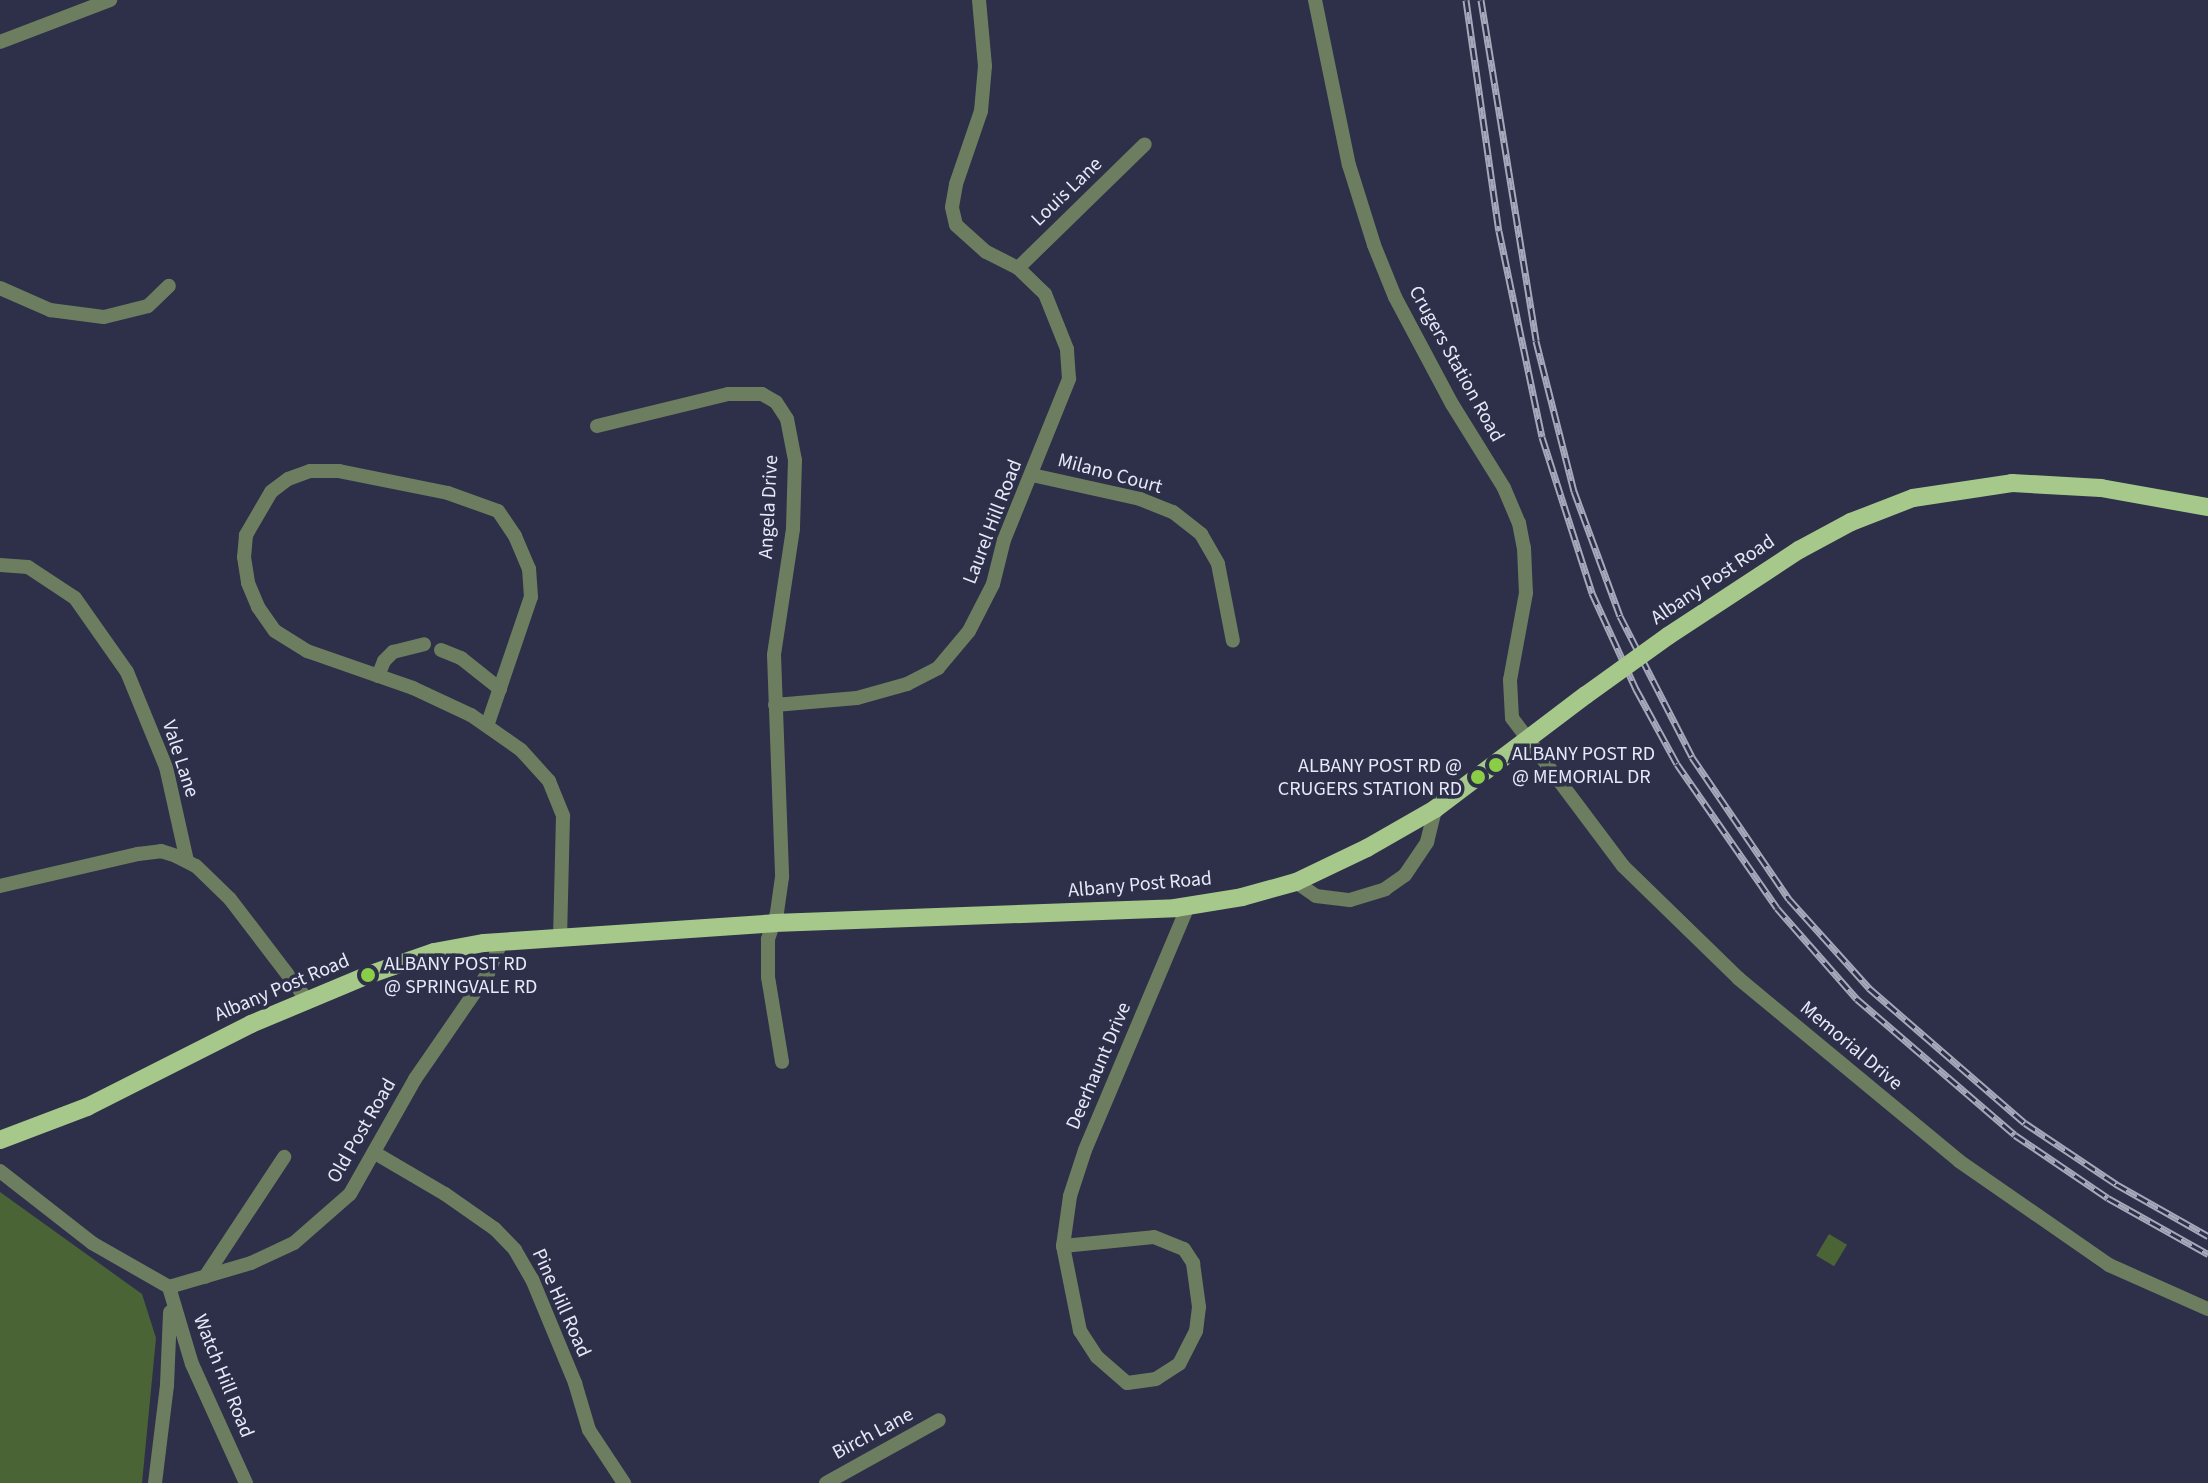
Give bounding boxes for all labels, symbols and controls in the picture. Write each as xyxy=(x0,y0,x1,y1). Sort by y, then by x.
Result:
street label: Louis Lane xyxy=(1027,152,1107,232)
street label: Crugers Station Road xyxy=(1403,282,1509,446)
street label: Milano Court xyxy=(1055,449,1165,499)
street label: Angela Drive xyxy=(754,454,784,560)
street label: Laurel Hill Road xyxy=(958,456,1028,588)
street label: Albany Post Road xyxy=(1646,530,1780,630)
street label: Vale Lane xyxy=(156,717,204,801)
place label: ALBANY POST RD @ MEMORIAL DR xyxy=(1512,742,1655,789)
place label: ALBANY POST RD @ CRUGERS STATION RD xyxy=(1278,754,1462,801)
marker: ALBANY POST RD @ MEMORIAL DR xyxy=(1487,756,1505,774)
marker: ALBANY POST RD @ CRUGERS STATION RD xyxy=(1469,768,1487,786)
street label: Albany Post Road xyxy=(1067,867,1213,903)
street label: Albany Post Road xyxy=(211,949,353,1027)
place label: ALBANY POST RD @ SPRINGVALE RD xyxy=(384,952,537,999)
marker: ALBANY POST RD @ SPRINGVALE RD xyxy=(359,966,377,984)
street label: Memorial Drive xyxy=(1795,996,1907,1096)
street label: Deerhaunt Drive xyxy=(1061,999,1137,1133)
street label: Old Post Road xyxy=(322,1074,402,1188)
street label: Pine Hill Road xyxy=(526,1245,596,1361)
street label: Watch Hill Road xyxy=(187,1311,259,1441)
street label: Birch Lane xyxy=(828,1403,918,1465)

